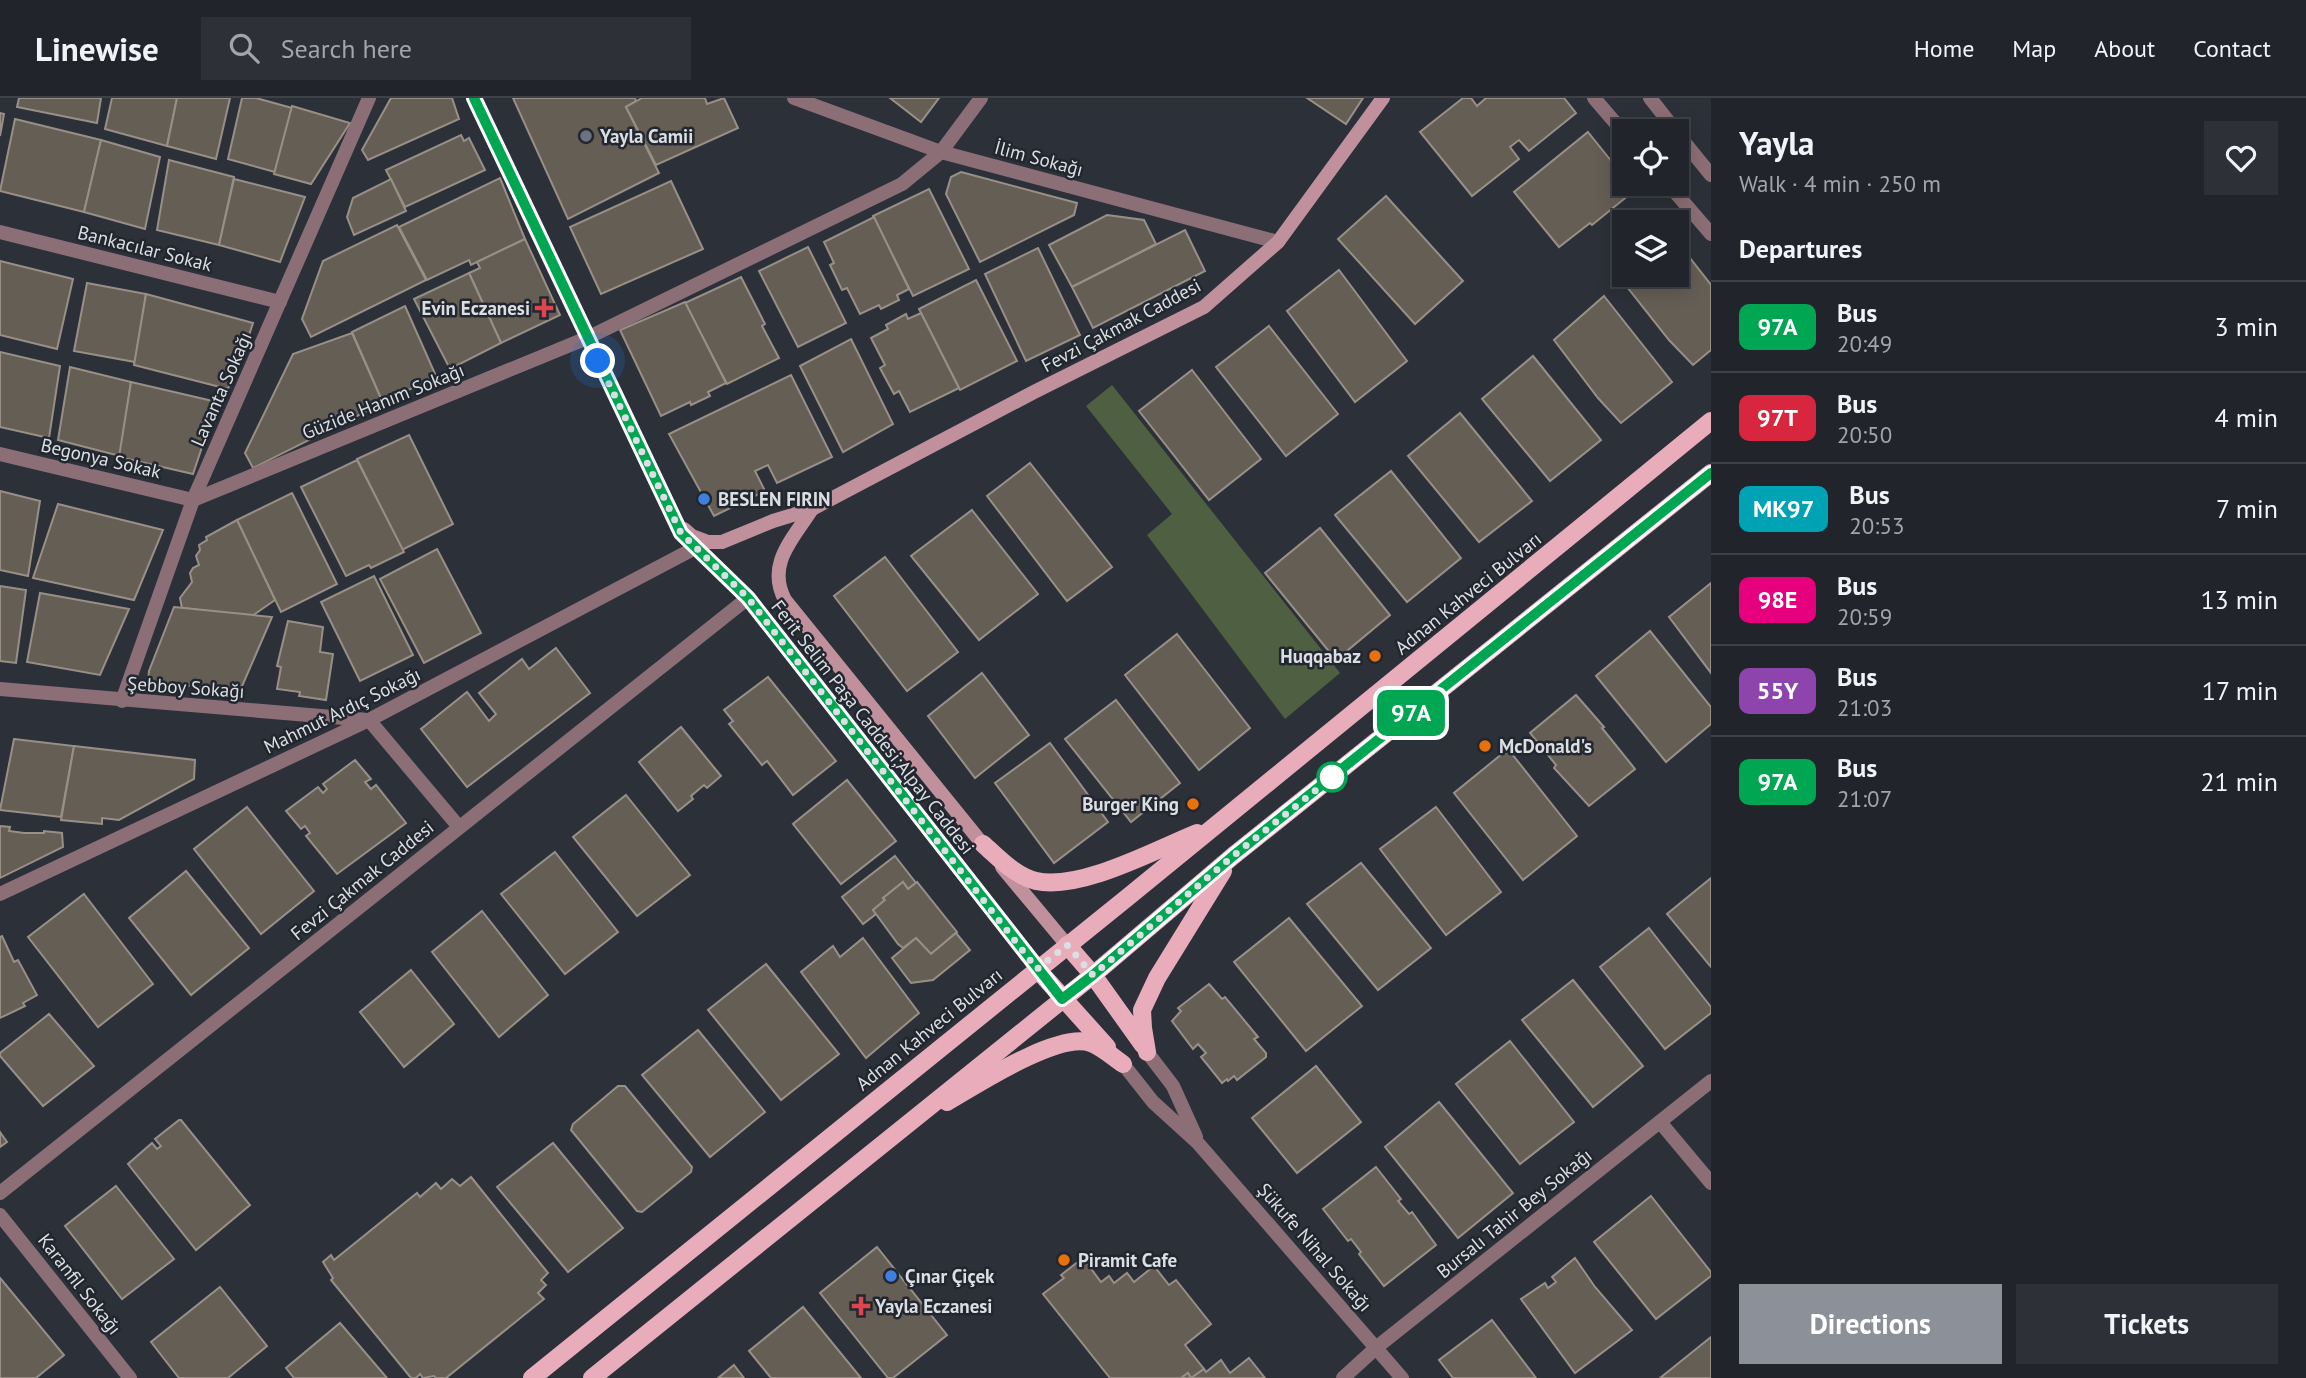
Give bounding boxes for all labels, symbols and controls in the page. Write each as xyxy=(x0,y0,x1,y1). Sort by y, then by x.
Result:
search box xyxy=(201,17,691,80)
text: Linewise xyxy=(35,27,159,70)
icon: search xyxy=(225,29,263,67)
text: Search here xyxy=(281,32,412,65)
text: Home xyxy=(1914,33,1974,64)
text: Map xyxy=(2012,33,2056,64)
text: About xyxy=(2094,33,2155,64)
text: Contact xyxy=(2193,33,2271,64)
map controls xyxy=(1612,119,1689,287)
button: locate xyxy=(1612,119,1689,196)
text: Yayla xyxy=(1739,121,1814,164)
button: heart xyxy=(2204,121,2278,195)
place label: Yayla Camii xyxy=(599,124,693,148)
marker: Yayla Camii xyxy=(578,128,594,144)
street label: İlim Sokağı xyxy=(992,135,1086,181)
text: Walk · 4 min · 250 m xyxy=(1739,169,1941,198)
button: layers xyxy=(1612,210,1689,287)
street label: Bankacılar Sokak xyxy=(75,220,215,276)
text: Departures xyxy=(1739,232,1862,265)
street label: Fevzi Çakmak Caddesi xyxy=(1037,273,1205,377)
place label: Evin Eczanesi xyxy=(421,296,530,320)
text: Bus xyxy=(1837,296,1877,329)
marker: Evin Eczanesi xyxy=(536,300,552,316)
text: 3 min xyxy=(2215,310,2278,343)
text: 97A xyxy=(1757,311,1798,342)
street label: Lavanta Sokağı xyxy=(185,328,257,450)
text: 20:49 xyxy=(1837,329,1892,358)
your location xyxy=(580,343,615,378)
street label: Güzide Hanım Sokağı xyxy=(298,358,468,444)
text: Bus xyxy=(1837,387,1877,420)
text: 4 min xyxy=(2215,401,2278,434)
text: 97T xyxy=(1757,402,1798,433)
text: 20:50 xyxy=(1837,420,1892,449)
street label: Begonya Sokak xyxy=(39,433,163,483)
text: Bus xyxy=(1849,478,1890,511)
place label: BESLEN FIRIN xyxy=(718,487,831,511)
marker: BESLEN FIRIN xyxy=(696,491,712,507)
text: 7 min xyxy=(2216,492,2278,525)
text: MK97 xyxy=(1753,493,1814,524)
text: 20:53 xyxy=(1849,511,1904,540)
street label: Adnan Kahveci Bulvarı xyxy=(1390,527,1546,659)
text: Bus xyxy=(1837,569,1877,602)
text: 13 min xyxy=(2200,583,2278,616)
text: 98E xyxy=(1758,584,1797,615)
street label: Ferit Selim Paşa Caddesi;Alpay Caddesi xyxy=(766,595,980,859)
text: 20:59 xyxy=(1837,602,1892,631)
place label: Huqqabaz xyxy=(1280,644,1361,668)
marker: Huqqabaz xyxy=(1367,648,1383,664)
text: Bus xyxy=(1837,660,1877,693)
street label: Mahmut Ardıç Sokağı xyxy=(260,662,424,758)
street label: Şebboy Sokağı xyxy=(127,671,245,703)
text: 17 min xyxy=(2202,674,2278,707)
text: 55Y xyxy=(1757,675,1798,706)
line badge: 97A xyxy=(1371,690,1451,736)
text: 21:03 xyxy=(1837,693,1892,722)
text: 97A xyxy=(1391,697,1431,728)
place label: McDonald's xyxy=(1499,734,1592,758)
marker: McDonald's xyxy=(1477,738,1493,754)
text: Bus xyxy=(1837,751,1877,784)
unlabelled marker xyxy=(1317,762,1347,792)
text: 21 min xyxy=(2200,765,2278,798)
text: 97A xyxy=(1757,766,1798,797)
text: 21:07 xyxy=(1837,784,1892,813)
place label: Burger King xyxy=(1082,792,1179,816)
marker: Burger King xyxy=(1185,796,1201,812)
street label: Fevzi Çakmak Caddesi xyxy=(286,815,438,945)
street label: Adnan Kahveci Bulvarı xyxy=(851,963,1007,1095)
street label: Bursalı Tahir Bey Sokağı xyxy=(1431,1143,1597,1283)
street label: Şükufe Nihal Sokağı xyxy=(1253,1178,1377,1316)
street label: Karanfil Sokağı xyxy=(33,1229,127,1339)
place label: Piramit Cafe xyxy=(1078,1248,1177,1272)
marker: Piramit Cafe xyxy=(1056,1252,1072,1268)
place label: Çınar Çiçek xyxy=(905,1264,995,1288)
marker: Çınar Çiçek xyxy=(883,1268,899,1284)
button: Directions xyxy=(1739,1284,2002,1364)
button: Tickets xyxy=(2016,1284,2278,1364)
place label: Yayla Eczanesi xyxy=(874,1294,992,1318)
marker: Yayla Eczanesi xyxy=(853,1298,869,1314)

